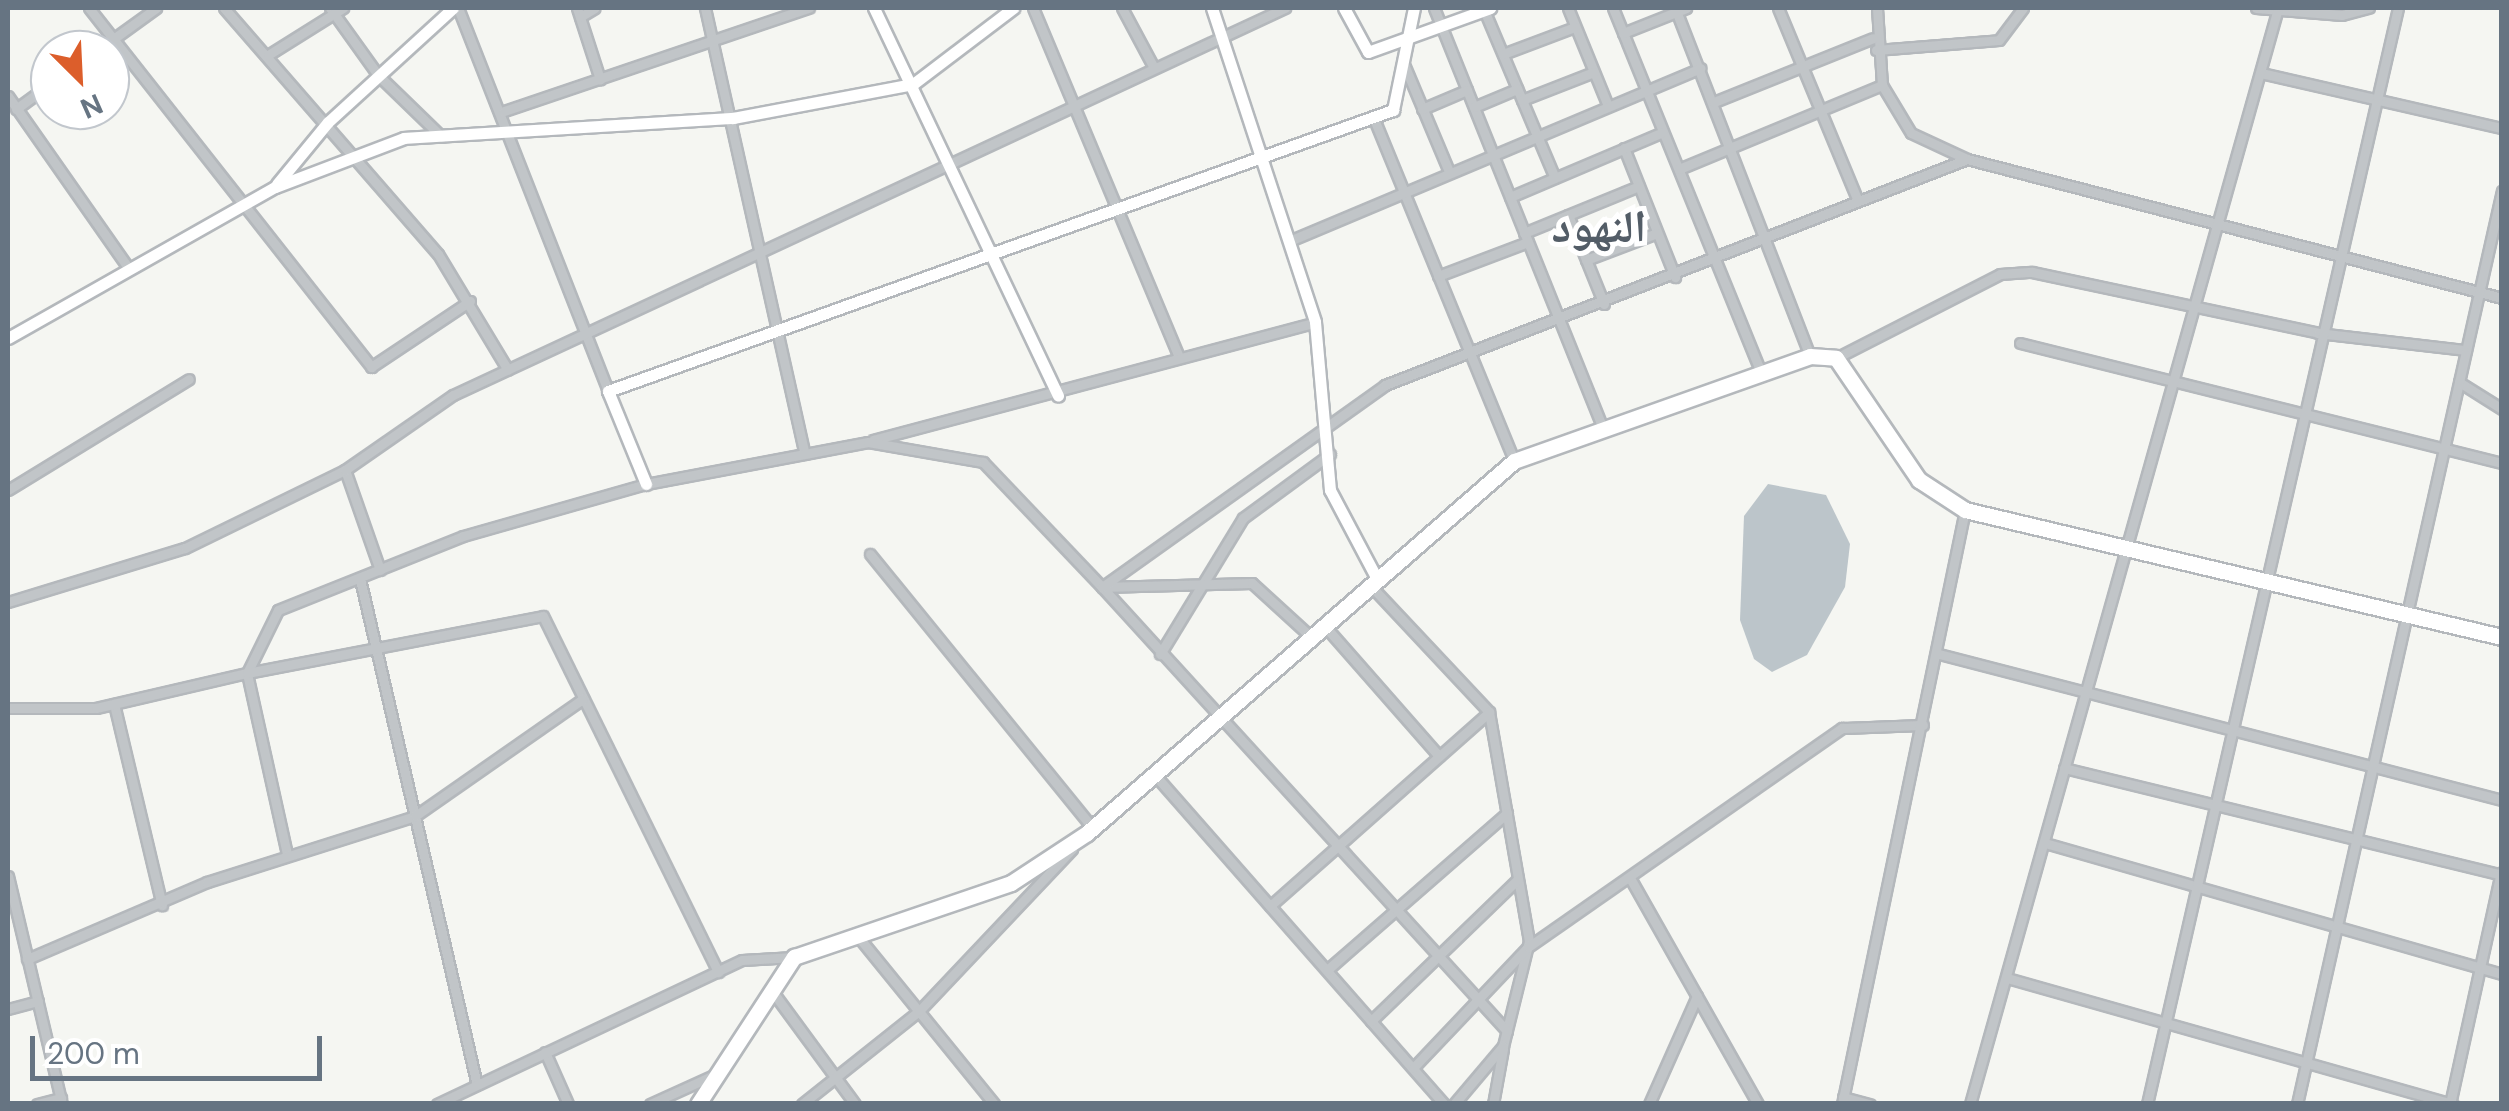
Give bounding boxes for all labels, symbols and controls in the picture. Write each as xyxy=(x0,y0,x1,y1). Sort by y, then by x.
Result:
north arrow xyxy=(30,30,130,130)
text: N xyxy=(75,85,108,127)
district label: النهود xyxy=(1551,200,1647,254)
scale bar xyxy=(35,1016,328,1078)
text: 200 m xyxy=(47,1034,140,1073)

